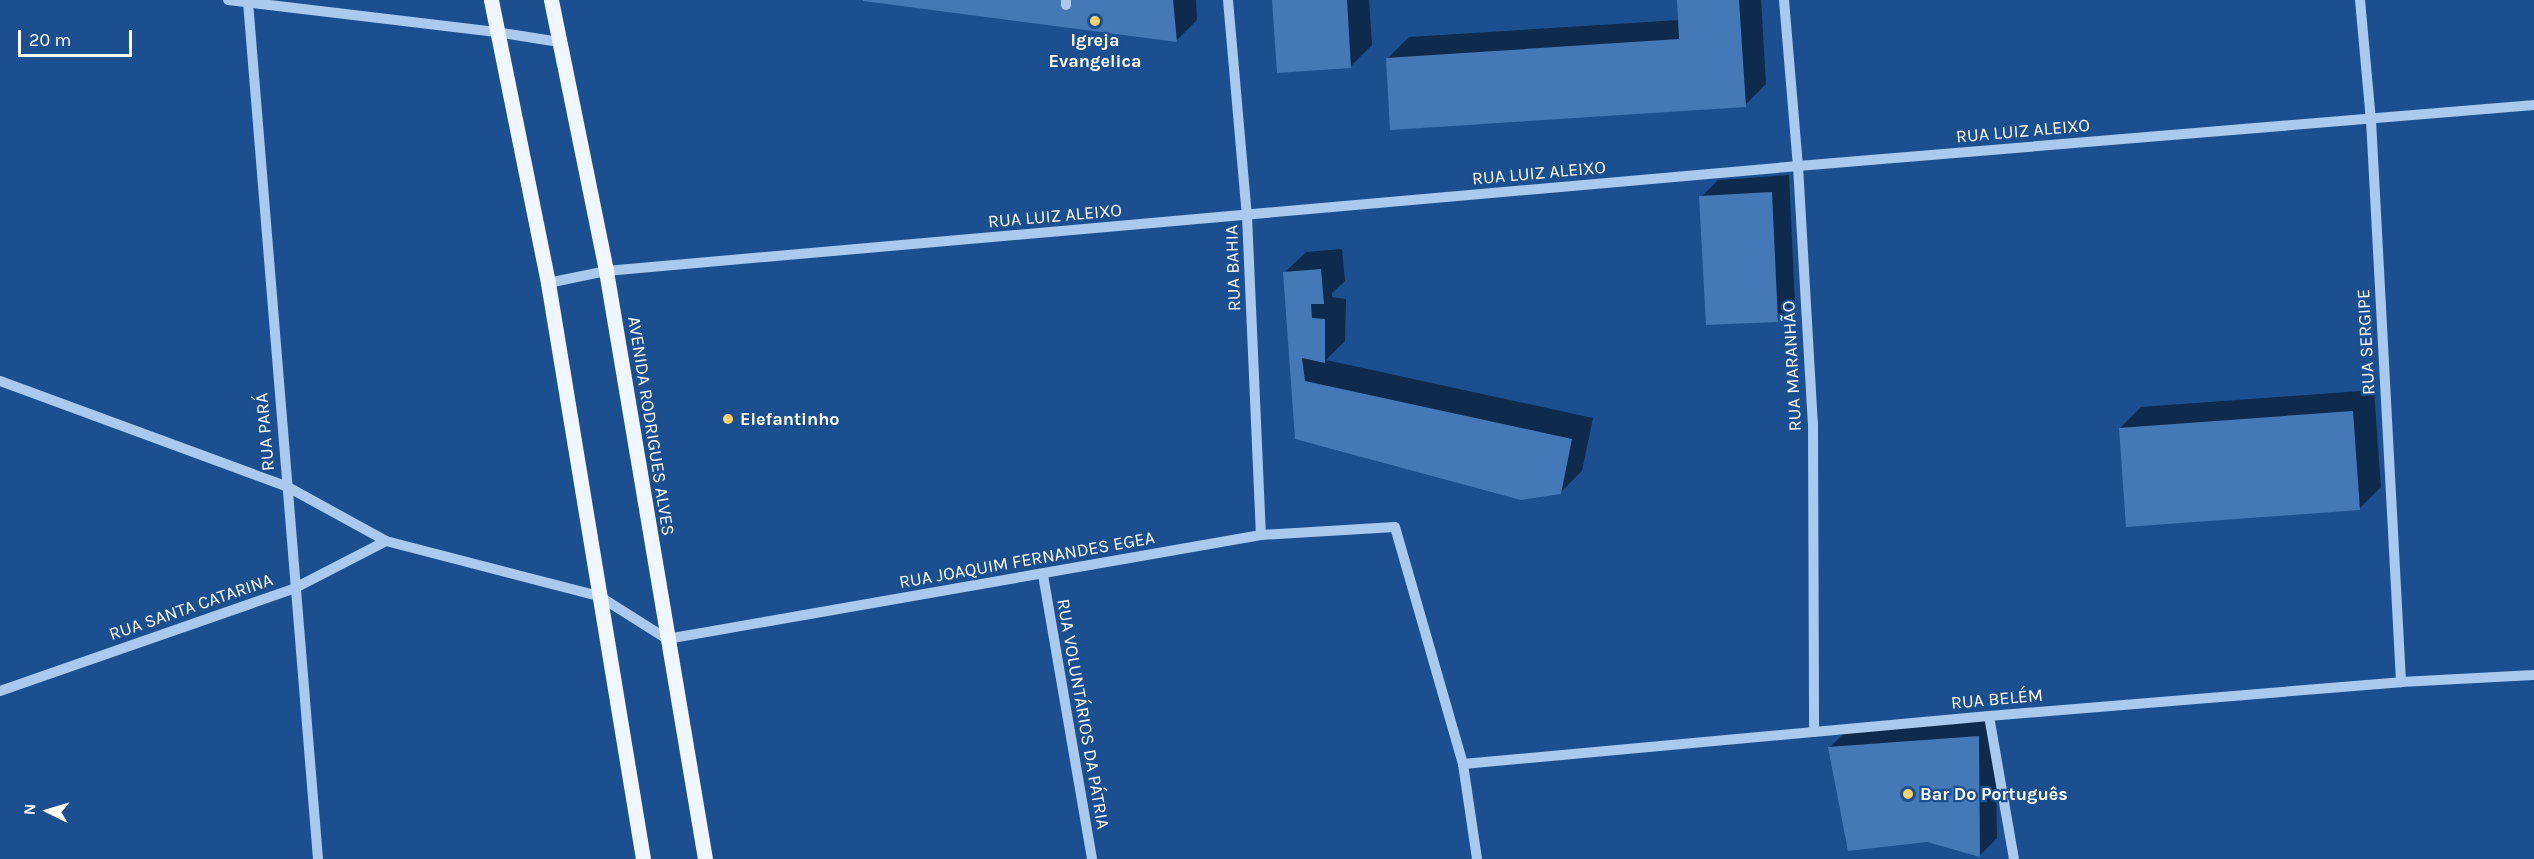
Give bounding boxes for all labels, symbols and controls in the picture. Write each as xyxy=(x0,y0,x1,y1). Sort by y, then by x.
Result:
marker: Igreja Evangelica xyxy=(1088,14,1102,28)
scale bar xyxy=(21,18,135,56)
text: 20 m xyxy=(29,29,71,51)
place label: Igreja Evangelica xyxy=(1048,30,1142,72)
street label: RUA LUIZ ALEIXO xyxy=(1955,114,2091,148)
street label: RUA LUIZ ALEIXO xyxy=(1471,156,1607,190)
street label: RUA LUIZ ALEIXO xyxy=(987,199,1123,233)
street label: RUA BAHIA xyxy=(1221,224,1245,312)
street label: RUA SERGIPE xyxy=(2352,288,2380,396)
street label: RUA MARANHÃO xyxy=(1778,300,1806,432)
street label: AVENIDA RODRIGUES ALVES xyxy=(623,315,679,537)
street label: RUA PARÁ xyxy=(251,392,279,472)
place label: Elefantinho xyxy=(740,408,840,430)
marker: Elefantinho xyxy=(721,412,735,426)
street label: RUA JOAQUIM FERNANDES EGEA xyxy=(897,527,1157,593)
street label: RUA SANTA CATARINA xyxy=(106,569,276,645)
street label: RUA VOLUNTÁRIOS DA PÁTRIA xyxy=(1052,597,1114,831)
street label: RUA BELÉM xyxy=(1950,684,2044,714)
north arrow xyxy=(18,781,78,841)
place label: Bar Do Português xyxy=(1920,783,2068,805)
marker: Bar Do Português xyxy=(1901,787,1915,801)
text: N xyxy=(20,803,40,816)

